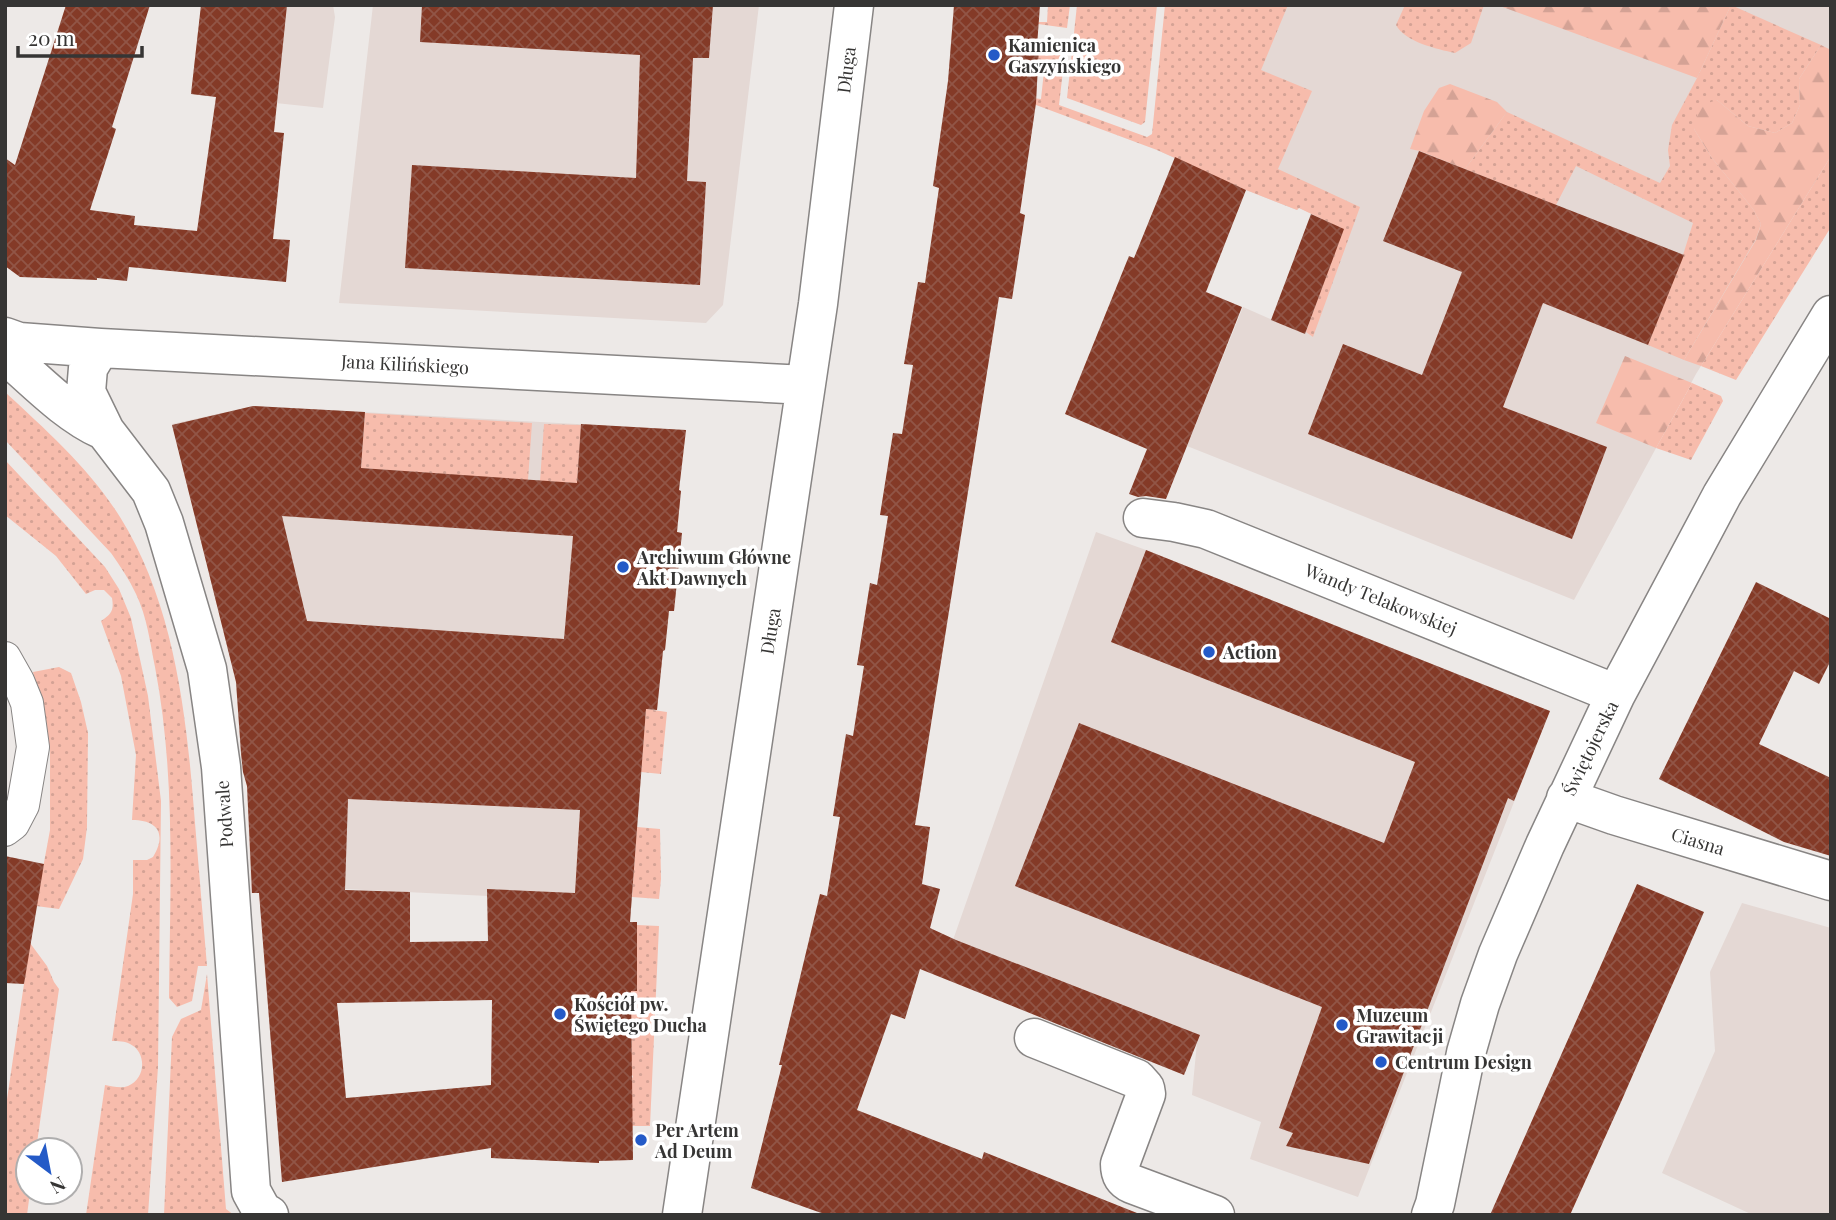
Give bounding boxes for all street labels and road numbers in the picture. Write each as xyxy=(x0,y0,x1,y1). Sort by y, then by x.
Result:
street label: Długa xyxy=(831,45,861,95)
street label: Jana Kilińskiego xyxy=(339,349,470,379)
street label: Wandy Telakowskiej xyxy=(1301,557,1461,640)
street label: Długa xyxy=(754,606,786,656)
street label: Świętojerska xyxy=(1557,696,1623,799)
street label: Podwale xyxy=(210,780,238,848)
street label: Ciasna xyxy=(1668,822,1728,860)

